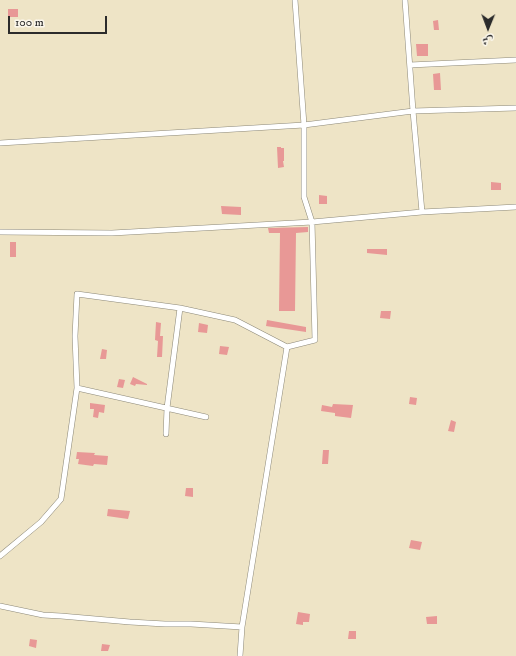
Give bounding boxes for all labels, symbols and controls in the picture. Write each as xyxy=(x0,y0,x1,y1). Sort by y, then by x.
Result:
scale bar xyxy=(10,8,109,34)
north arrow xyxy=(468,8,508,48)
text: 100 m xyxy=(15,15,44,30)
text: ش xyxy=(482,33,493,47)

